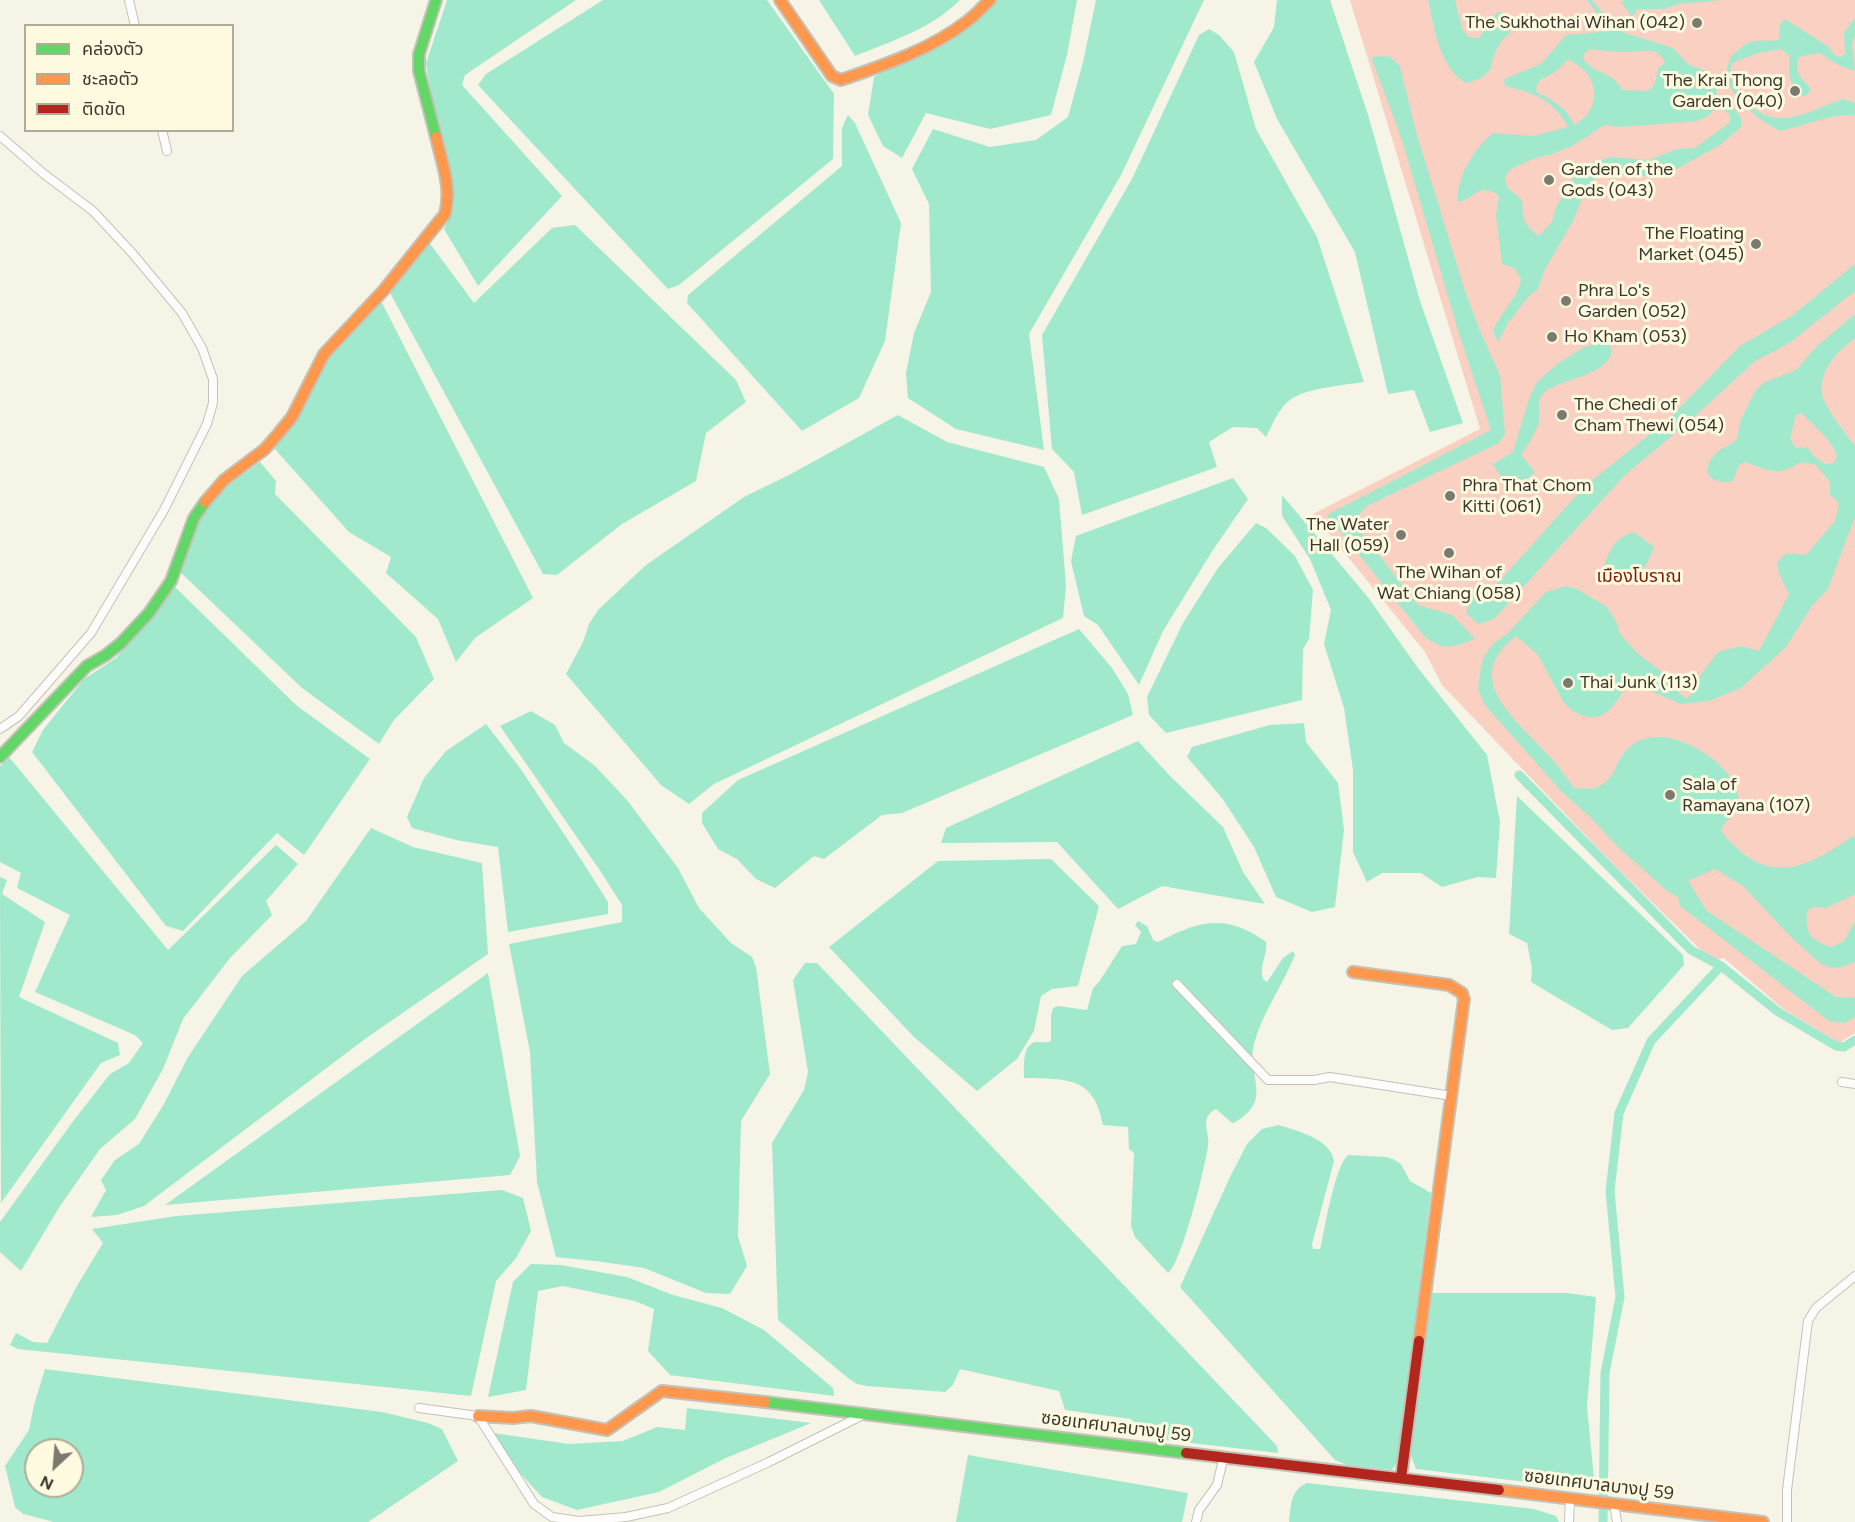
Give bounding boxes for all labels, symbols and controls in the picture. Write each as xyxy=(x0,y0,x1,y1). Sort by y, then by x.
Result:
place label: The Sukhothai Wihan (042) xyxy=(1465,12,1685,34)
marker: The Sukhothai Wihan (042) xyxy=(1690,16,1704,30)
legend xyxy=(24,24,234,132)
text: คล่องตัว xyxy=(82,38,144,60)
text: ชะลอตัว xyxy=(82,68,139,90)
place label: The Krai Thong Garden (040) xyxy=(1663,70,1783,112)
marker: The Krai Thong Garden (040) xyxy=(1788,84,1802,98)
text: ติดขัด xyxy=(82,98,125,120)
place label: Garden of the Gods (043) xyxy=(1561,159,1673,201)
marker: Garden of the Gods (043) xyxy=(1542,173,1556,187)
place label: The Floating Market (045) xyxy=(1638,223,1744,266)
marker: The Floating Market (045) xyxy=(1749,237,1763,251)
place label: Phra Lo's Garden (052) xyxy=(1578,280,1686,322)
marker: Phra Lo's Garden (052) xyxy=(1559,294,1573,308)
place label: Ho Kham (053) xyxy=(1564,326,1687,348)
marker: Ho Kham (053) xyxy=(1545,330,1559,344)
place label: The Chedi of Cham Thewi (054) xyxy=(1574,394,1724,436)
marker: The Chedi of Cham Thewi (054) xyxy=(1555,408,1569,422)
place label: Phra That Chom Kitti (061) xyxy=(1462,475,1591,518)
marker: Phra That Chom Kitti (061) xyxy=(1443,489,1457,503)
place label: The Water Hall (059) xyxy=(1306,514,1389,556)
marker: The Water Hall (059) xyxy=(1394,528,1408,542)
marker: The Wihan of Wat Chiang (058) xyxy=(1442,546,1456,560)
place label: The Wihan of Wat Chiang (058) xyxy=(1377,562,1521,604)
park label: เมืองโบราณ xyxy=(1596,566,1682,588)
place label: Thai Junk (113) xyxy=(1580,672,1698,694)
marker: Thai Junk (113) xyxy=(1561,676,1575,690)
place label: Sala of Ramayana (107) xyxy=(1682,774,1810,816)
marker: Sala of Ramayana (107) xyxy=(1663,788,1677,802)
street label: ซอยเทศบาลบางปู 59 xyxy=(1040,1407,1192,1447)
north arrow xyxy=(24,1438,84,1498)
street label: ซอยเทศบาลบางปู 59 xyxy=(1523,1465,1675,1505)
text: N xyxy=(37,1472,56,1494)

